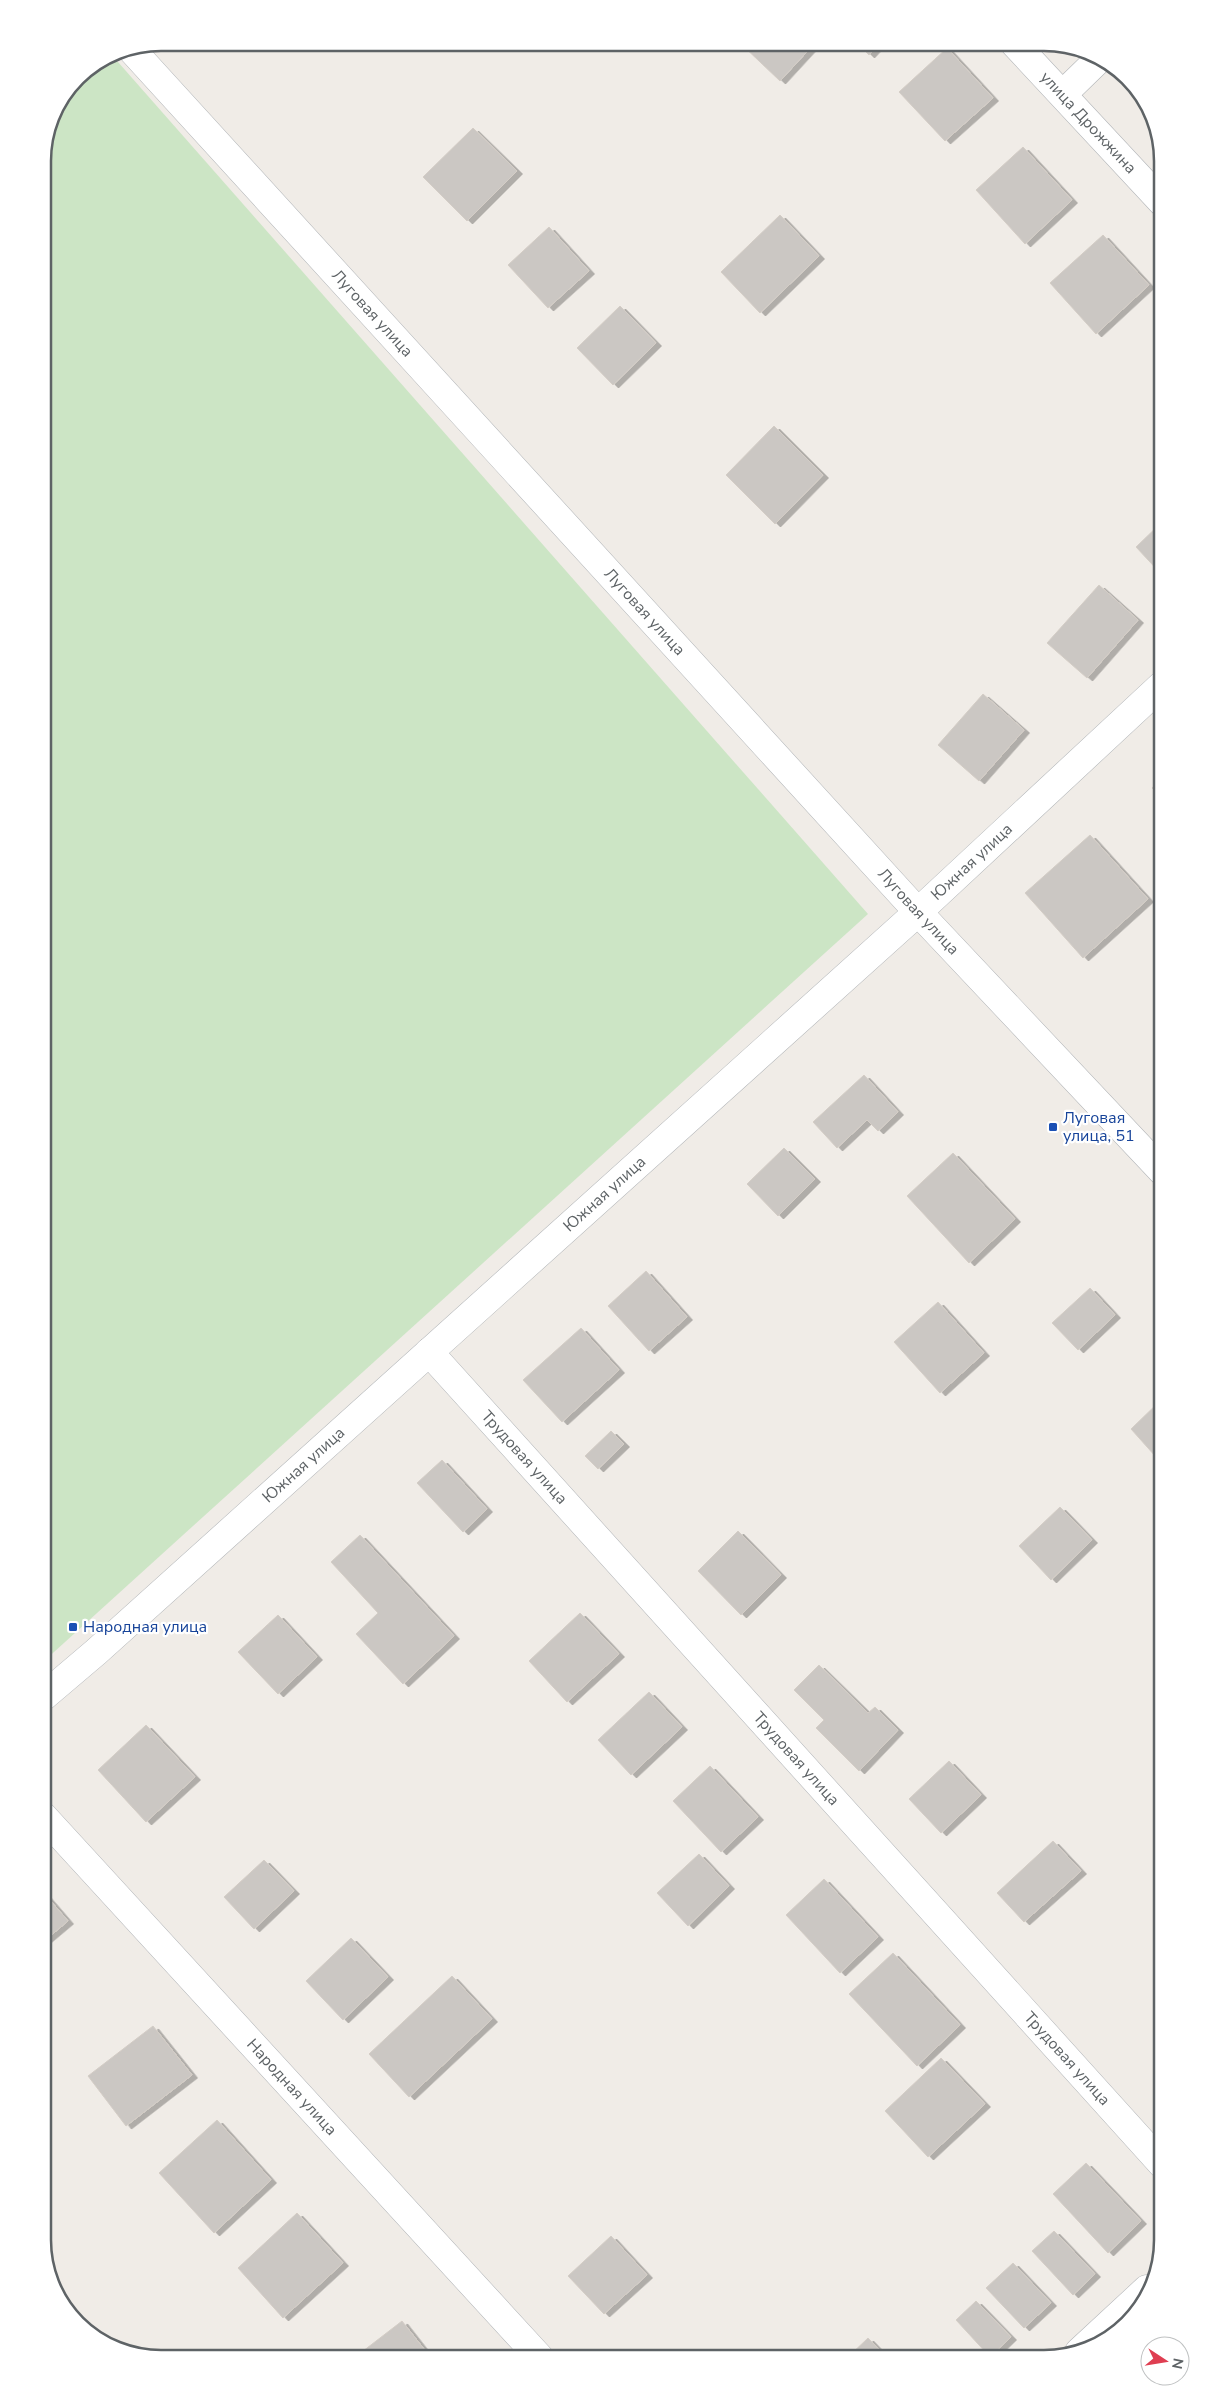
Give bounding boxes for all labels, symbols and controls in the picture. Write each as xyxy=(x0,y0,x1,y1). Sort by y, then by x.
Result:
street label: улица Дрожжина xyxy=(1035,67,1141,179)
street label: Луговая улица xyxy=(327,265,418,362)
street label: Луговая улица xyxy=(599,564,690,660)
street label: Южная улица xyxy=(926,818,1017,906)
street label: Луговая улица xyxy=(872,864,964,960)
place label: Луговая улица, 51 xyxy=(1063,1107,1135,1147)
marker: Луговая улица, 51 xyxy=(1047,1121,1059,1133)
street label: Южная улица xyxy=(559,1151,651,1237)
street label: Трудовая улица xyxy=(476,1406,572,1509)
street label: Южная улица xyxy=(258,1422,350,1508)
place label: Народная улица xyxy=(83,1616,207,1638)
marker: Народная улица xyxy=(67,1621,79,1633)
street label: Трудовая улица xyxy=(748,1707,844,1810)
street label: Трудовая улица xyxy=(1019,2007,1115,2110)
street label: Народная улица xyxy=(242,2034,342,2140)
north arrow xyxy=(1140,2336,1190,2386)
text: N xyxy=(1167,2356,1188,2371)

